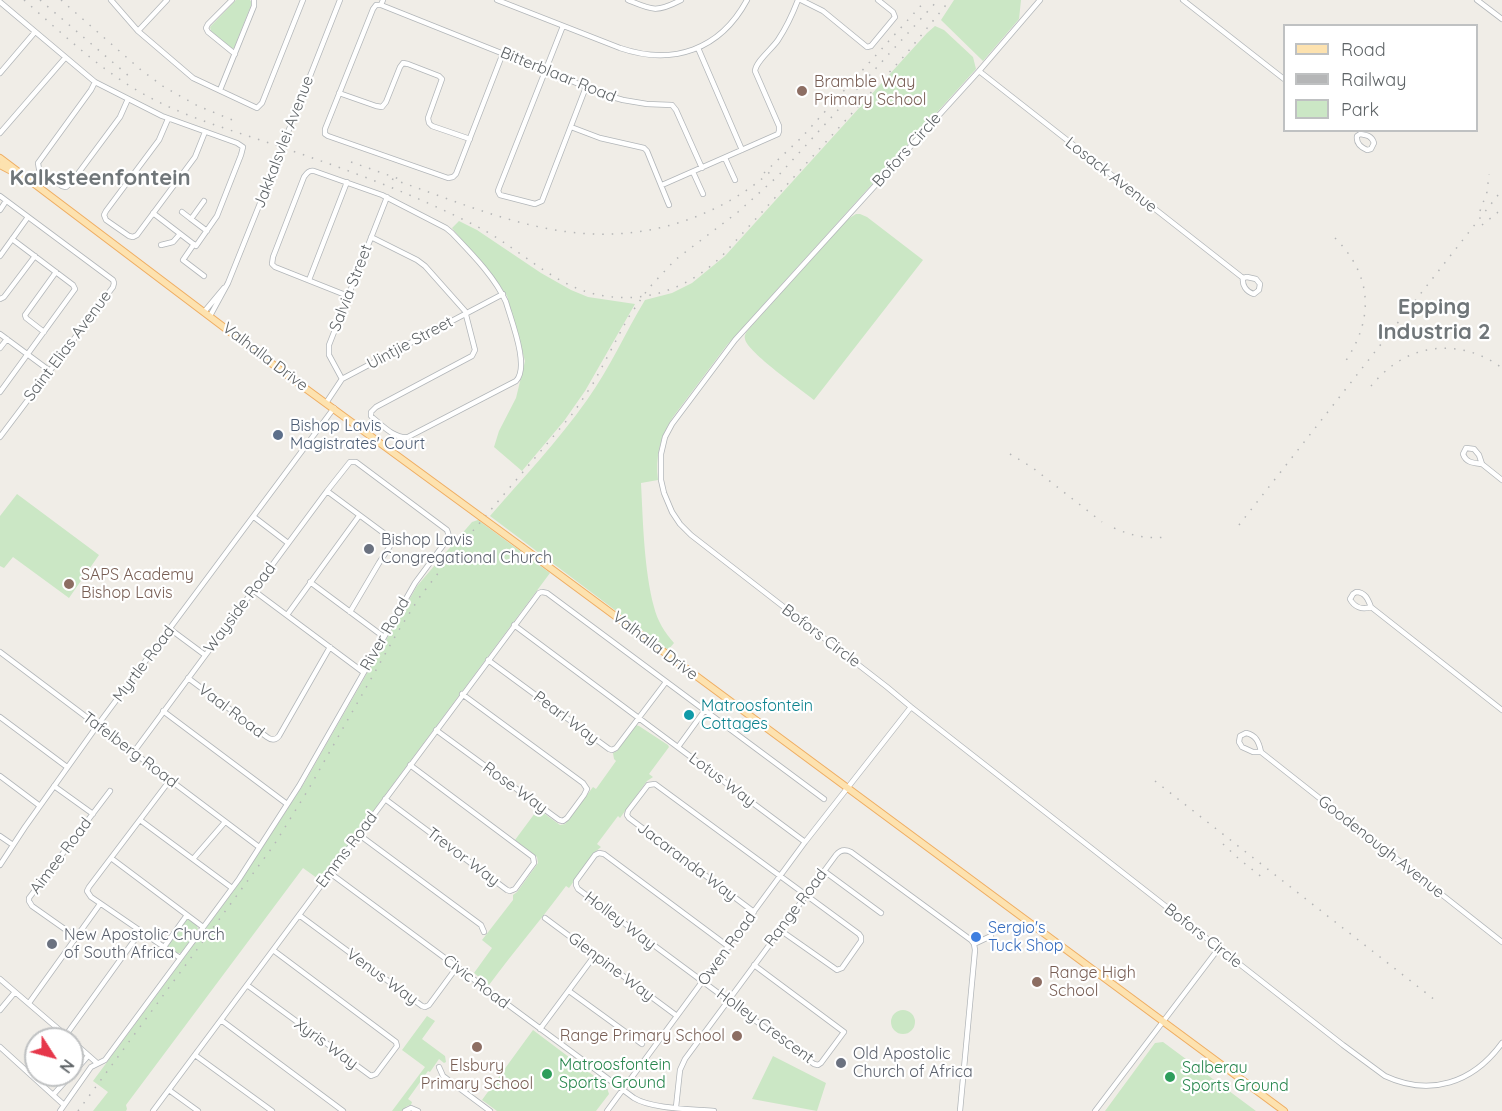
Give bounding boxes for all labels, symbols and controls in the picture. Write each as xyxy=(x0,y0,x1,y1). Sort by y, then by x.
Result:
legend xyxy=(1283,24,1478,132)
text: Road xyxy=(1341,38,1386,61)
street label: Bitterblaar Road xyxy=(497,43,619,107)
text: Railway xyxy=(1341,68,1407,91)
place label: Bramble Way Primary School xyxy=(814,72,926,110)
street label: Jakkalsvlei Avenue xyxy=(250,73,318,211)
marker: Bramble Way Primary School xyxy=(795,84,809,98)
text: Park xyxy=(1341,98,1379,121)
street label: Bofors Circle xyxy=(869,109,945,191)
street label: Losack Avenue xyxy=(1061,133,1161,217)
district label: Kalksteenfontein xyxy=(9,165,191,191)
street label: Salvia Street xyxy=(326,242,376,334)
street label: Saint Elias Avenue xyxy=(20,287,116,405)
district label: Epping Industria 2 xyxy=(1377,294,1491,346)
street label: Uintjie Street xyxy=(364,312,456,374)
street label: Valhalla Drive xyxy=(218,318,312,396)
place label: Bishop Lavis Magistrates' Court xyxy=(290,416,425,454)
marker: Bishop Lavis Magistrates' Court xyxy=(271,428,285,442)
place label: Bishop Lavis Congregational Church xyxy=(381,530,552,568)
marker: Bishop Lavis Congregational Church xyxy=(362,542,376,556)
street label: Wayside Road xyxy=(200,559,280,657)
place label: SAPS Academy Bishop Lavis xyxy=(81,565,194,603)
marker: SAPS Academy Bishop Lavis xyxy=(62,577,76,591)
street label: River Road xyxy=(356,594,414,674)
street label: Bofors Circle xyxy=(778,600,864,672)
street label: Valhalla Drive xyxy=(608,607,702,685)
street label: Myrtle Road xyxy=(109,622,179,706)
street label: Vaal Road xyxy=(194,680,268,742)
street label: Pearl Way xyxy=(530,687,602,749)
place label: Matroosfontein Cottages xyxy=(701,696,813,734)
street label: Tafelberg Road xyxy=(79,708,181,792)
marker: Matroosfontein Cottages xyxy=(682,708,696,722)
street label: Lotus Way xyxy=(685,749,759,811)
street label: Rose Way xyxy=(479,758,551,818)
street label: Goodenough Avenue xyxy=(1314,792,1448,902)
street label: Emms Road xyxy=(312,808,382,892)
street label: Aimee Road xyxy=(26,814,96,898)
street label: Jacaranda Way xyxy=(633,818,741,906)
street label: Trevor Way xyxy=(423,823,503,891)
street label: Range Road xyxy=(761,865,831,951)
street label: Holley Way xyxy=(580,888,660,954)
street label: Bofors Circle xyxy=(1160,900,1246,972)
street label: Owen Road xyxy=(694,908,760,990)
place label: Sergio's Tuck Shop xyxy=(988,918,1064,956)
place label: New Apostolic Church of South Africa xyxy=(64,925,225,963)
street label: Glenpine Way xyxy=(564,928,658,1006)
marker: Sergio's Tuck Shop xyxy=(969,930,983,944)
marker: New Apostolic Church of South Africa xyxy=(45,937,59,951)
street label: Venus Way xyxy=(343,945,421,1009)
street label: Civic Road xyxy=(439,951,513,1013)
place label: Range High School xyxy=(1049,963,1136,1001)
marker: Range High School xyxy=(1030,975,1044,989)
street label: Holley Crescent xyxy=(713,984,817,1068)
street label: Xyris Way xyxy=(290,1014,362,1074)
place label: Range Primary School xyxy=(560,1026,725,1046)
north arrow xyxy=(24,1027,84,1087)
marker: Range Primary School xyxy=(730,1029,744,1043)
marker: Elsbury Primary School xyxy=(470,1040,484,1054)
place label: Old Apostolic Church of Africa xyxy=(853,1044,973,1082)
place label: Matroosfontein Sports Ground xyxy=(559,1055,671,1093)
text: N xyxy=(55,1056,78,1077)
place label: Elsbury Primary School xyxy=(421,1056,533,1094)
marker: Old Apostolic Church of Africa xyxy=(834,1056,848,1070)
place label: Salberau Sports Ground xyxy=(1182,1058,1289,1096)
marker: Matroosfontein Sports Ground xyxy=(540,1067,554,1081)
marker: Salberau Sports Ground xyxy=(1163,1070,1177,1084)

